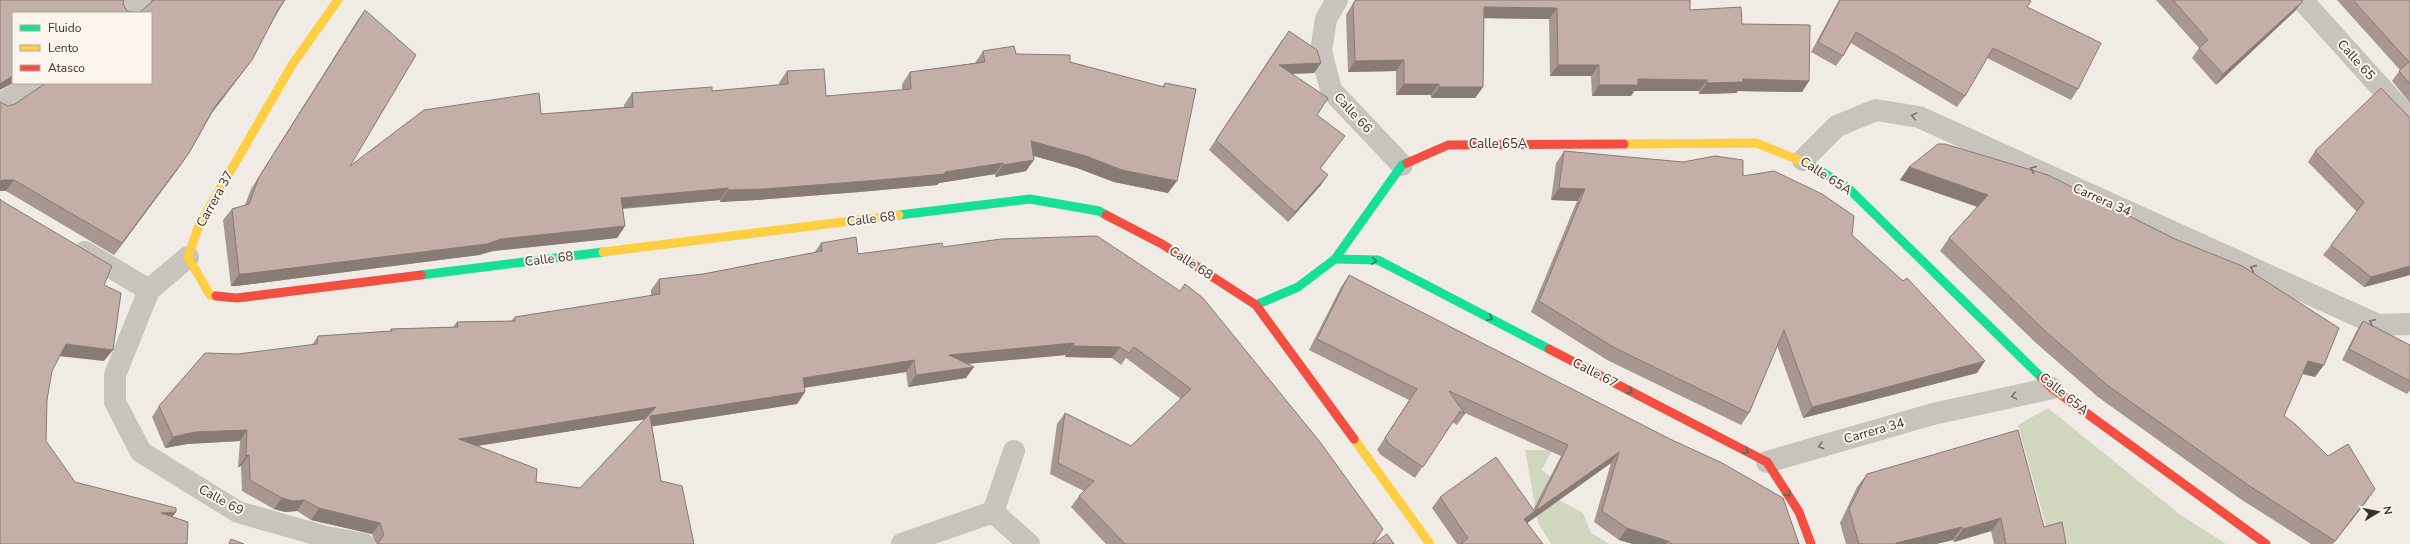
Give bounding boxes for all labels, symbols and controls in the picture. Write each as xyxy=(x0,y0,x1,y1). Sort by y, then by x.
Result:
legend xyxy=(12,12,152,84)
text: Fluido xyxy=(48,20,82,36)
street label: Calle 65 xyxy=(2333,36,2379,84)
text: Lento xyxy=(48,40,79,56)
text: Atasco xyxy=(48,60,85,76)
street label: Calle 66 xyxy=(1330,89,1376,137)
one-way arrow xyxy=(1911,113,1917,121)
street label: Calle 65A xyxy=(1469,135,1528,153)
street label: Calle 65A xyxy=(1797,153,1856,200)
one-way arrow xyxy=(2029,165,2036,173)
street label: Carrera 37 xyxy=(192,168,238,230)
street label: Carrera 34 xyxy=(2070,179,2134,221)
street label: Calle 68 xyxy=(846,207,897,231)
street label: Calle 68 xyxy=(1166,242,1217,284)
street label: Calle 68 xyxy=(524,247,575,271)
one-way arrow xyxy=(1371,256,1377,265)
one-way arrow xyxy=(2250,265,2258,273)
one-way arrow xyxy=(1486,314,1493,321)
one-way arrow xyxy=(2368,319,2376,327)
street label: Calle 67 xyxy=(1569,354,1621,392)
street label: Calle 65A xyxy=(2036,369,2093,420)
one-way arrow xyxy=(1626,386,1634,394)
one-way arrow xyxy=(2011,392,2017,400)
street label: Carrera 34 xyxy=(1842,414,1906,448)
one-way arrow xyxy=(1817,441,1824,450)
one-way arrow xyxy=(1742,446,1749,453)
street label: Calle 69 xyxy=(195,480,247,520)
one-way arrow xyxy=(1783,490,1791,497)
north arrow xyxy=(2358,492,2398,532)
text: N xyxy=(2379,505,2395,516)

